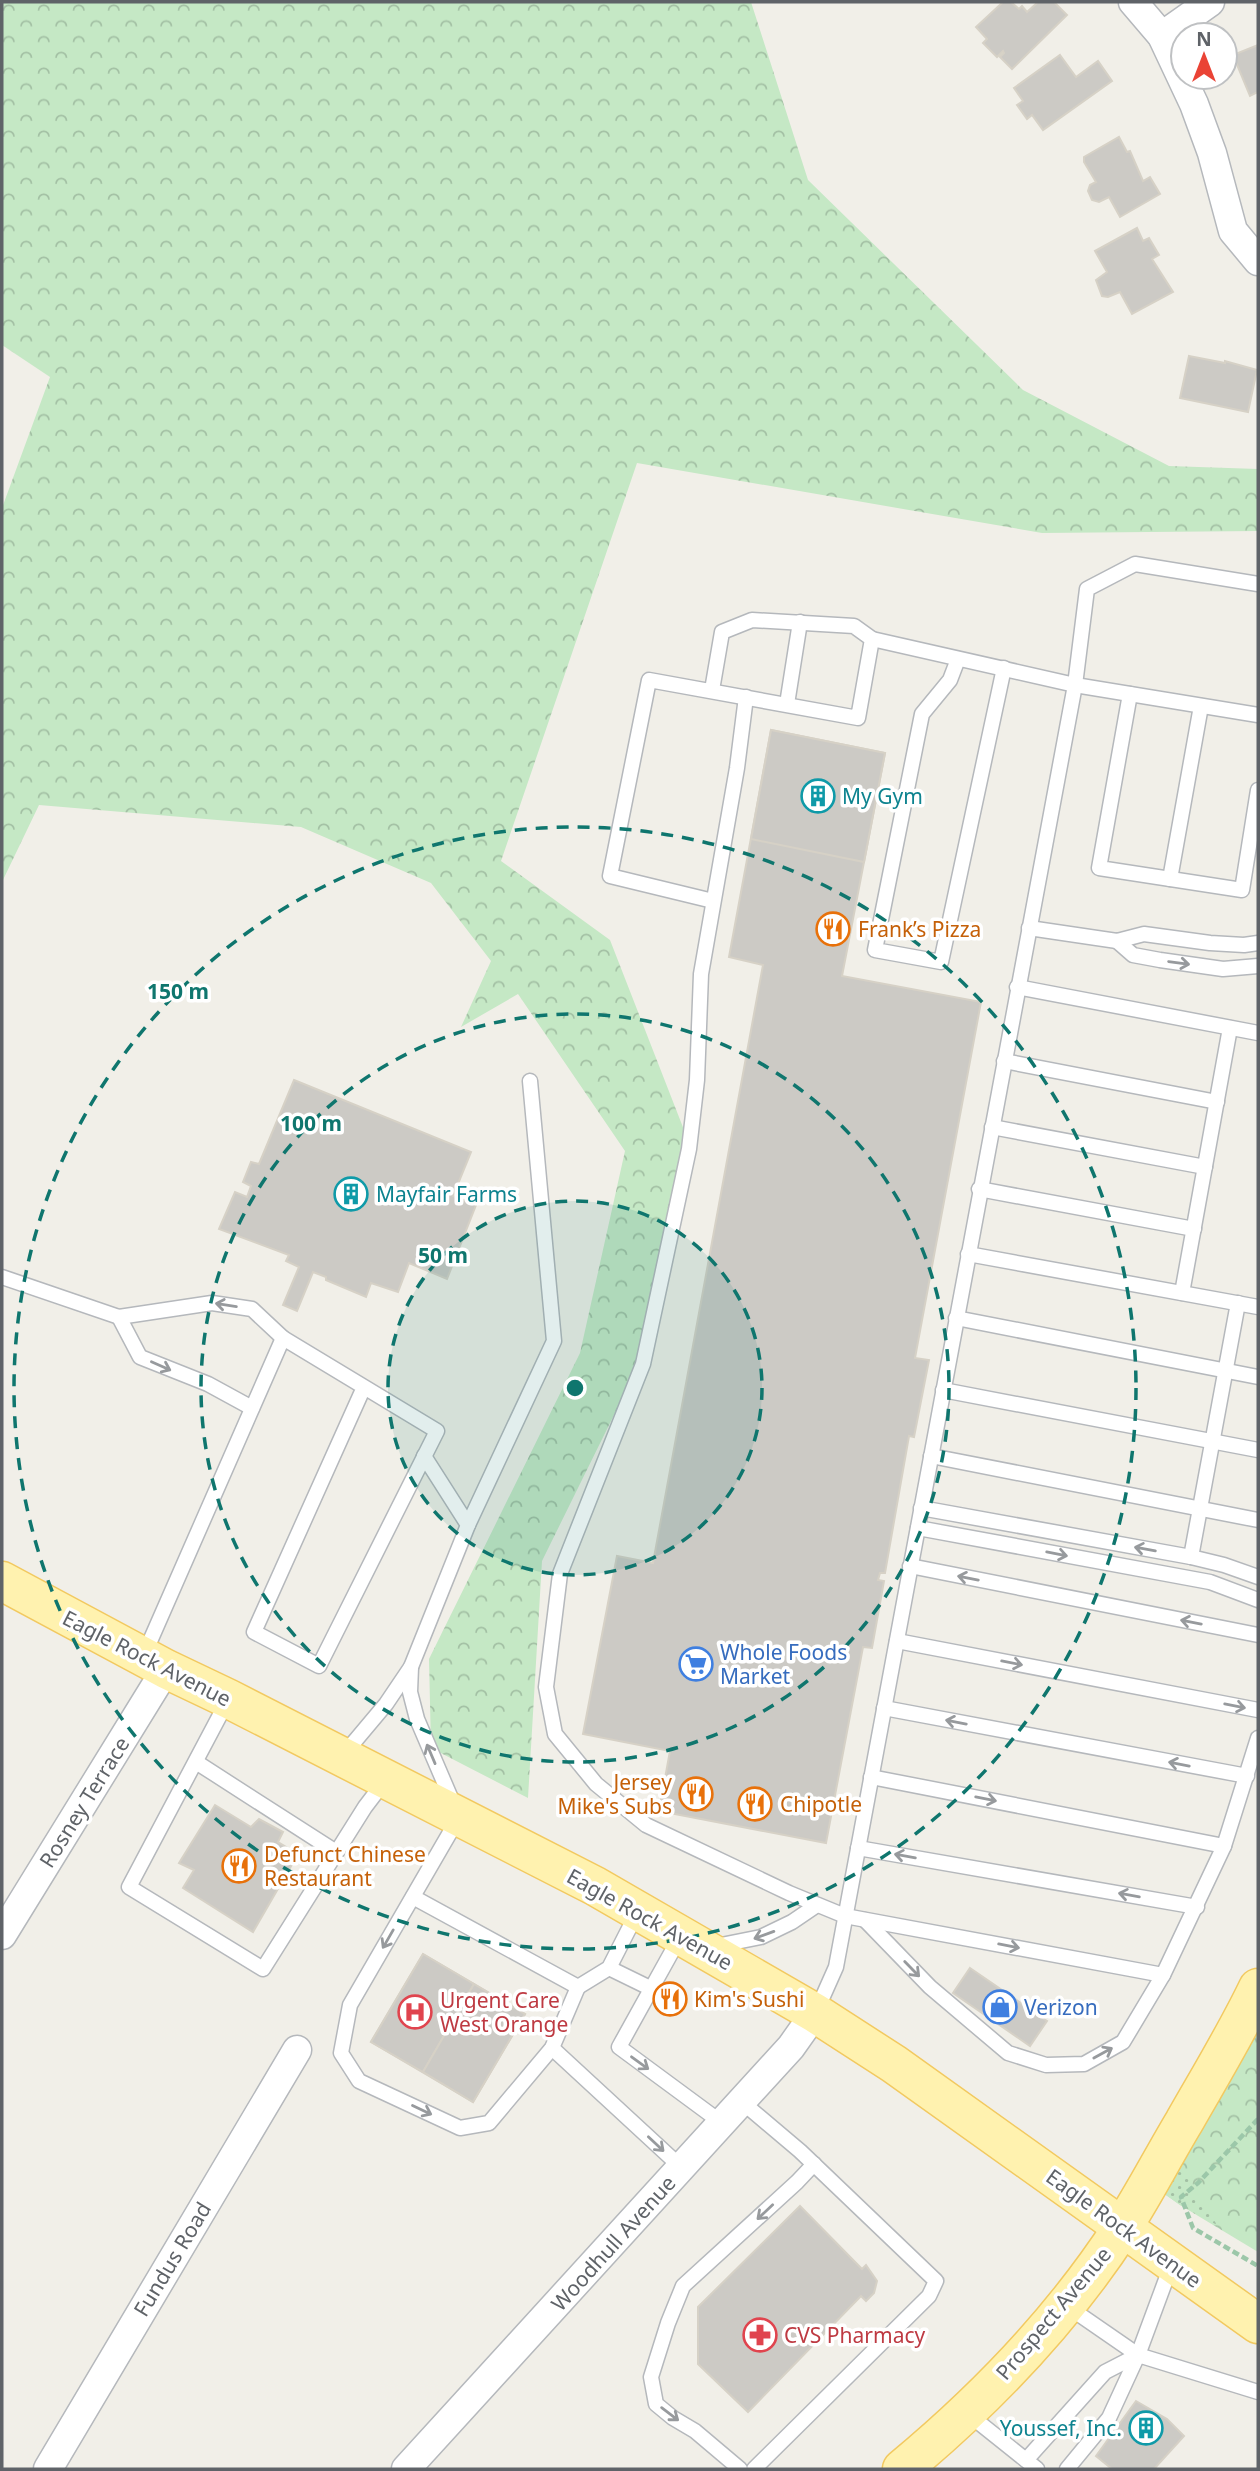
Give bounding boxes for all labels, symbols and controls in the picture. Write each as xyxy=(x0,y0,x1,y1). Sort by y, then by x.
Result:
north arrow xyxy=(1169,21,1239,91)
text: N xyxy=(1196,26,1212,52)
building icon: My Gym xyxy=(799,777,837,815)
place label: My Gym xyxy=(842,782,923,810)
restaurant icon: Frank’s Pizza xyxy=(814,910,852,948)
place label: Frank’s Pizza xyxy=(858,915,981,943)
one-way arrow xyxy=(1168,957,1190,970)
text: 150 m xyxy=(147,977,209,1005)
text: 100 m xyxy=(280,1109,342,1137)
building icon: Mayfair Farms xyxy=(332,1175,370,1213)
place label: Mayfair Farms xyxy=(376,1180,517,1208)
text: 50 m xyxy=(418,1241,468,1269)
one-way arrow xyxy=(215,1298,238,1311)
one-way arrow xyxy=(149,1360,171,1373)
centre of rings xyxy=(563,1376,587,1400)
one-way arrow xyxy=(1134,1542,1157,1555)
one-way arrow xyxy=(1045,1548,1068,1561)
one-way arrow xyxy=(957,1570,980,1584)
street label: Eagle Rock Avenue xyxy=(58,1603,236,1713)
one-way arrow xyxy=(1180,1615,1203,1628)
place label: Whole Foods Market xyxy=(720,1638,847,1690)
supermarket icon: Whole Foods Market xyxy=(677,1645,715,1683)
one-way arrow xyxy=(1000,1657,1023,1670)
one-way arrow xyxy=(1223,1700,1246,1713)
one-way arrow xyxy=(945,1714,968,1728)
street label: Rosney Terrace xyxy=(33,1731,135,1873)
one-way arrow xyxy=(424,1744,437,1766)
one-way arrow xyxy=(1169,1756,1191,1770)
place label: Jersey Mike's Subs xyxy=(558,1768,672,1820)
restaurant icon: Jersey Mike's Subs xyxy=(677,1775,715,1813)
restaurant icon: Chipotle xyxy=(736,1785,774,1823)
place label: Chipotle xyxy=(780,1790,862,1818)
one-way arrow xyxy=(974,1793,997,1807)
place label: Defunct Chinese Restaurant xyxy=(264,1840,426,1892)
restaurant icon: Defunct Chinese Restaurant xyxy=(220,1847,258,1885)
one-way arrow xyxy=(894,1849,917,1862)
street label: Eagle Rock Avenue xyxy=(562,1862,738,1976)
one-way arrow xyxy=(1119,1888,1141,1901)
one-way arrow xyxy=(381,1928,394,1949)
one-way arrow xyxy=(753,1929,775,1942)
one-way arrow xyxy=(997,1940,1020,1954)
one-way arrow xyxy=(904,1960,921,1977)
restaurant icon: Kim's Sushi xyxy=(651,1980,689,2018)
place label: Kim's Sushi xyxy=(694,1985,804,2013)
place label: Urgent Care West Orange xyxy=(440,1986,568,2038)
shop icon: Verizon xyxy=(981,1988,1019,2026)
hospital icon: Urgent Care West Orange xyxy=(396,1993,434,2031)
place label: Verizon xyxy=(1024,1993,1098,2021)
one-way arrow xyxy=(1092,2046,1113,2059)
one-way arrow xyxy=(630,2055,649,2070)
one-way arrow xyxy=(411,2104,432,2118)
one-way arrow xyxy=(647,2135,664,2152)
street label: Eagle Rock Avenue xyxy=(1041,2162,1207,2294)
street label: Woodhull Avenue xyxy=(545,2169,681,2317)
street label: Fundus Road xyxy=(127,2197,217,2321)
one-way arrow xyxy=(757,2203,774,2220)
street label: Prospect Avenue xyxy=(989,2241,1117,2385)
pharmacy icon: CVS Pharmacy xyxy=(741,2316,779,2354)
place label: CVS Pharmacy xyxy=(784,2321,925,2349)
one-way arrow xyxy=(660,2407,678,2422)
building icon: Youssef, Inc. xyxy=(1127,2409,1165,2447)
place label: Youssef, Inc. xyxy=(1000,2414,1122,2442)

